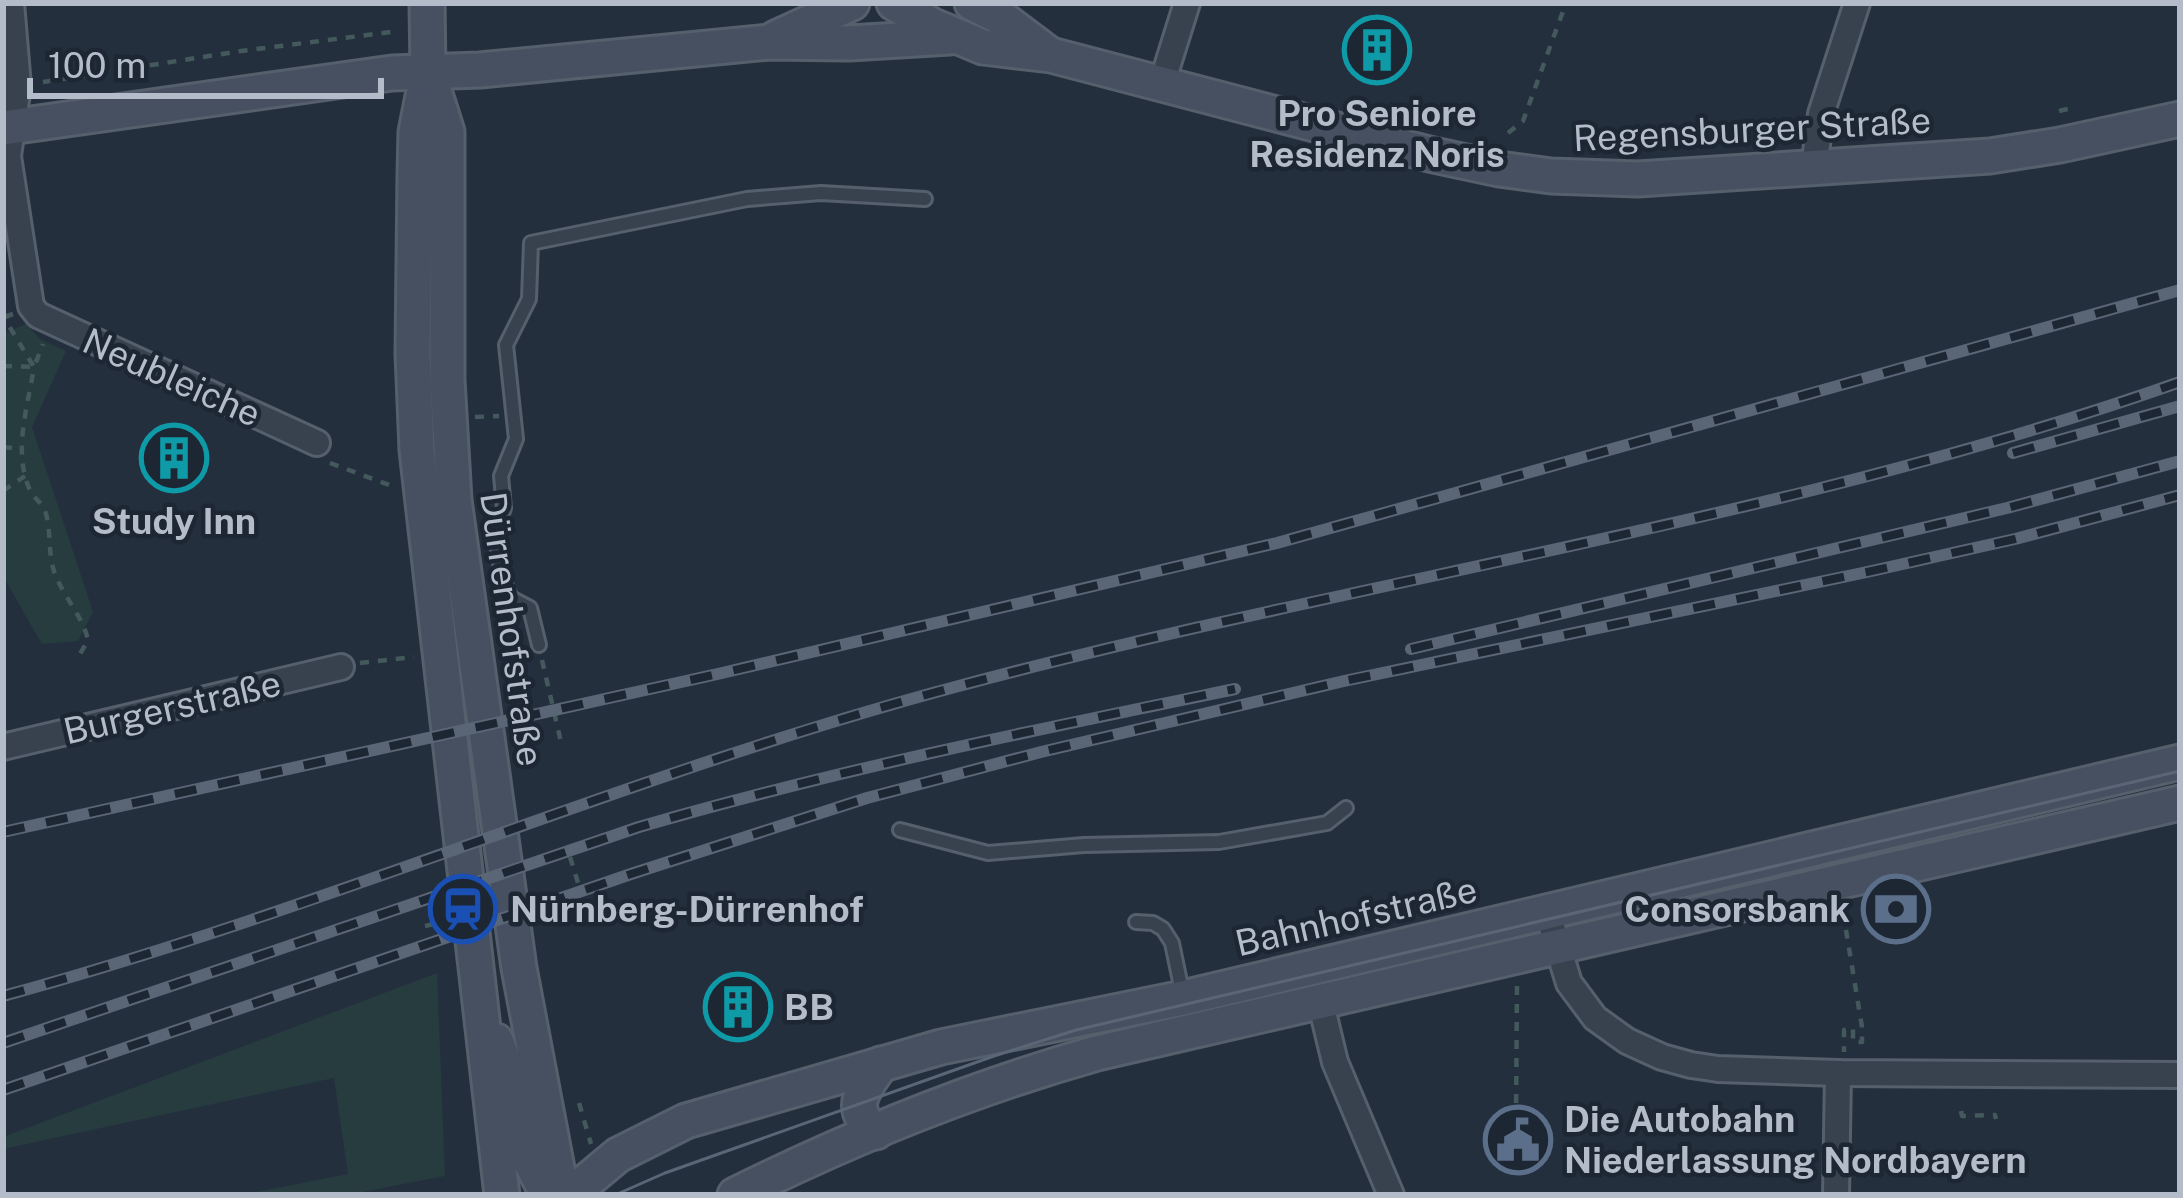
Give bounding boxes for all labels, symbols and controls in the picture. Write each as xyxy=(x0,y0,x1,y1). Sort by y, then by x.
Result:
building icon: Pro Seniore Residenz Noris xyxy=(1342,15,1412,85)
scale bar xyxy=(30,24,381,98)
text: 100 m xyxy=(48,44,146,86)
place label: Pro Seniore Residenz Noris xyxy=(1249,92,1505,175)
street label: Regensburger Straße xyxy=(1572,99,1932,159)
street label: Neubleiche xyxy=(77,319,267,435)
building icon: Study Inn xyxy=(139,423,209,493)
street label: Dürrenhofstraße xyxy=(472,489,552,769)
place label: Study Inn xyxy=(92,500,256,542)
street label: Burgerstraße xyxy=(59,662,285,752)
street label: Bahnhofstraße xyxy=(1231,868,1481,964)
station icon: Nürnberg-Dürrenhof xyxy=(428,874,498,944)
bank icon: Consorsbank xyxy=(1861,874,1931,944)
place label: Nürnberg-Dürrenhof xyxy=(510,888,864,930)
place label: Consorsbank xyxy=(1624,888,1850,930)
building icon: BB xyxy=(703,972,773,1042)
place label: BB xyxy=(784,986,834,1028)
place label: Die Autobahn Niederlassung Nordbayern xyxy=(1564,1098,2027,1181)
public building icon: Die Autobahn Niederlassung Nordbayern xyxy=(1483,1105,1553,1175)

